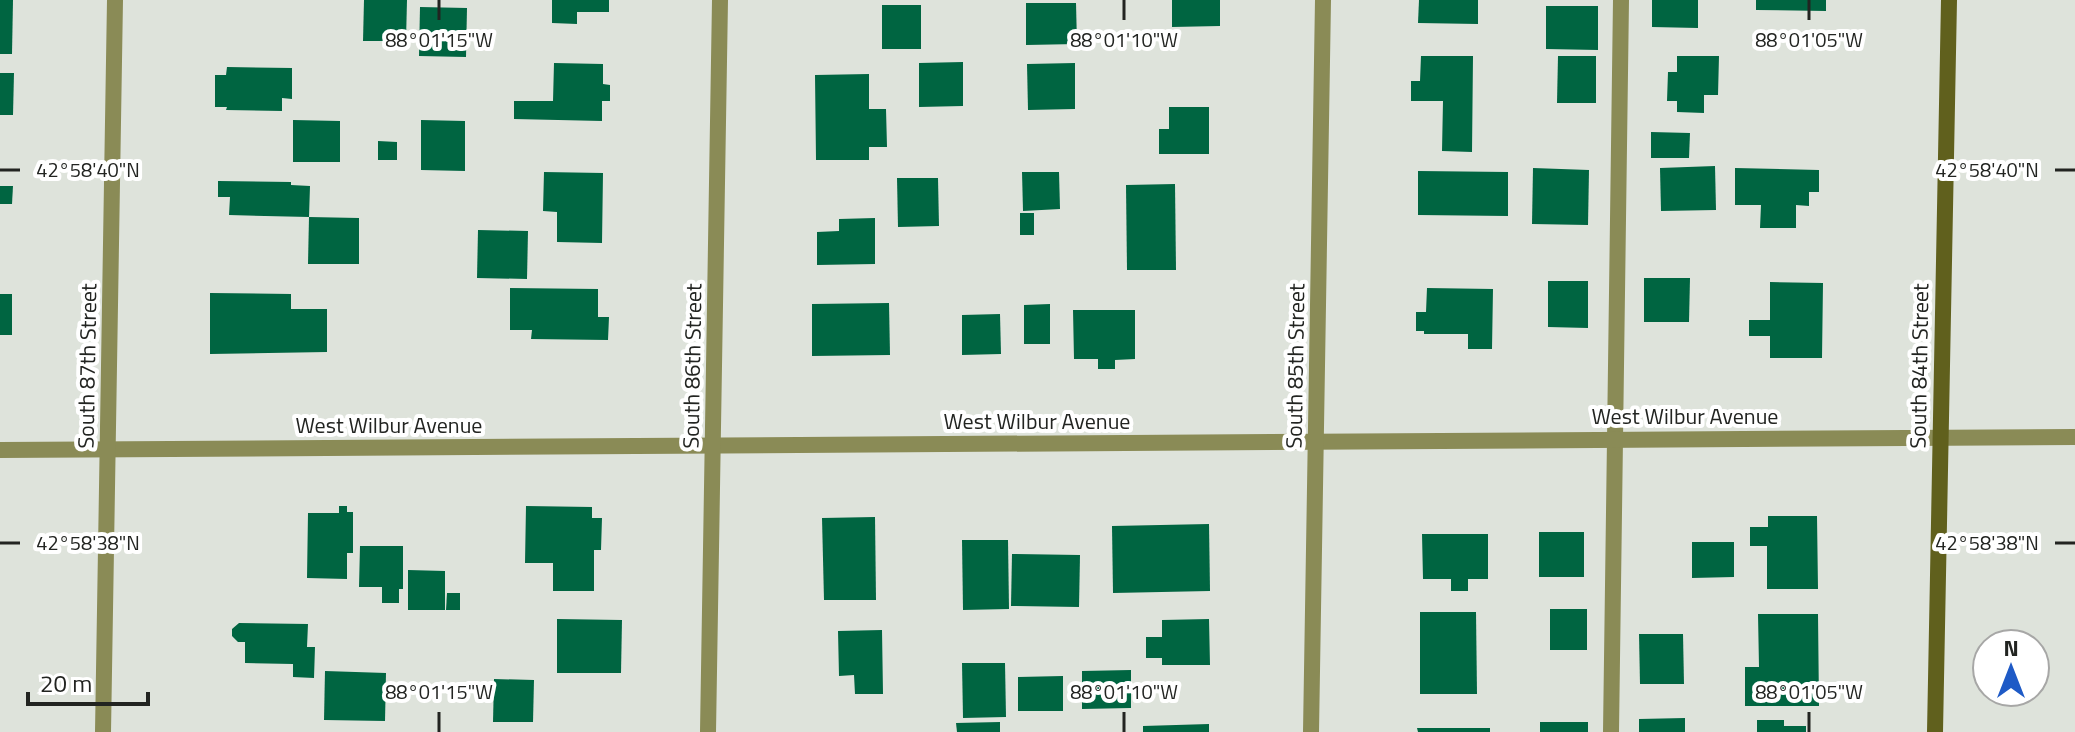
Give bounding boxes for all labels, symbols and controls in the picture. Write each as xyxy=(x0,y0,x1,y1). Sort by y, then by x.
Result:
text: 88°01'15"W xyxy=(385,24,493,55)
text: 88°01'10"W xyxy=(1070,24,1178,55)
text: 88°01'05"W xyxy=(1755,24,1863,55)
text: 42°58'40"N xyxy=(36,154,140,185)
text: 42°58'40"N xyxy=(1935,154,2039,185)
street label: South 87th Street xyxy=(69,283,105,449)
street label: South 86th Street xyxy=(674,283,710,449)
street label: South 85th Street xyxy=(1277,283,1313,449)
street label: South 84th Street xyxy=(1901,283,1937,449)
street label: West Wilbur Avenue xyxy=(1592,399,1778,433)
street label: West Wilbur Avenue xyxy=(944,404,1130,438)
street label: West Wilbur Avenue xyxy=(296,408,482,442)
text: 42°58'38"N xyxy=(36,527,140,558)
text: 42°58'38"N xyxy=(1935,527,2039,558)
north arrow xyxy=(1971,628,2051,708)
text: N xyxy=(2003,631,2019,665)
scale bar xyxy=(28,656,148,706)
text: 20 m xyxy=(40,665,92,701)
text: 88°01'15"W xyxy=(385,676,493,707)
text: 88°01'10"W xyxy=(1070,676,1178,707)
text: 88°01'05"W xyxy=(1755,676,1863,707)

